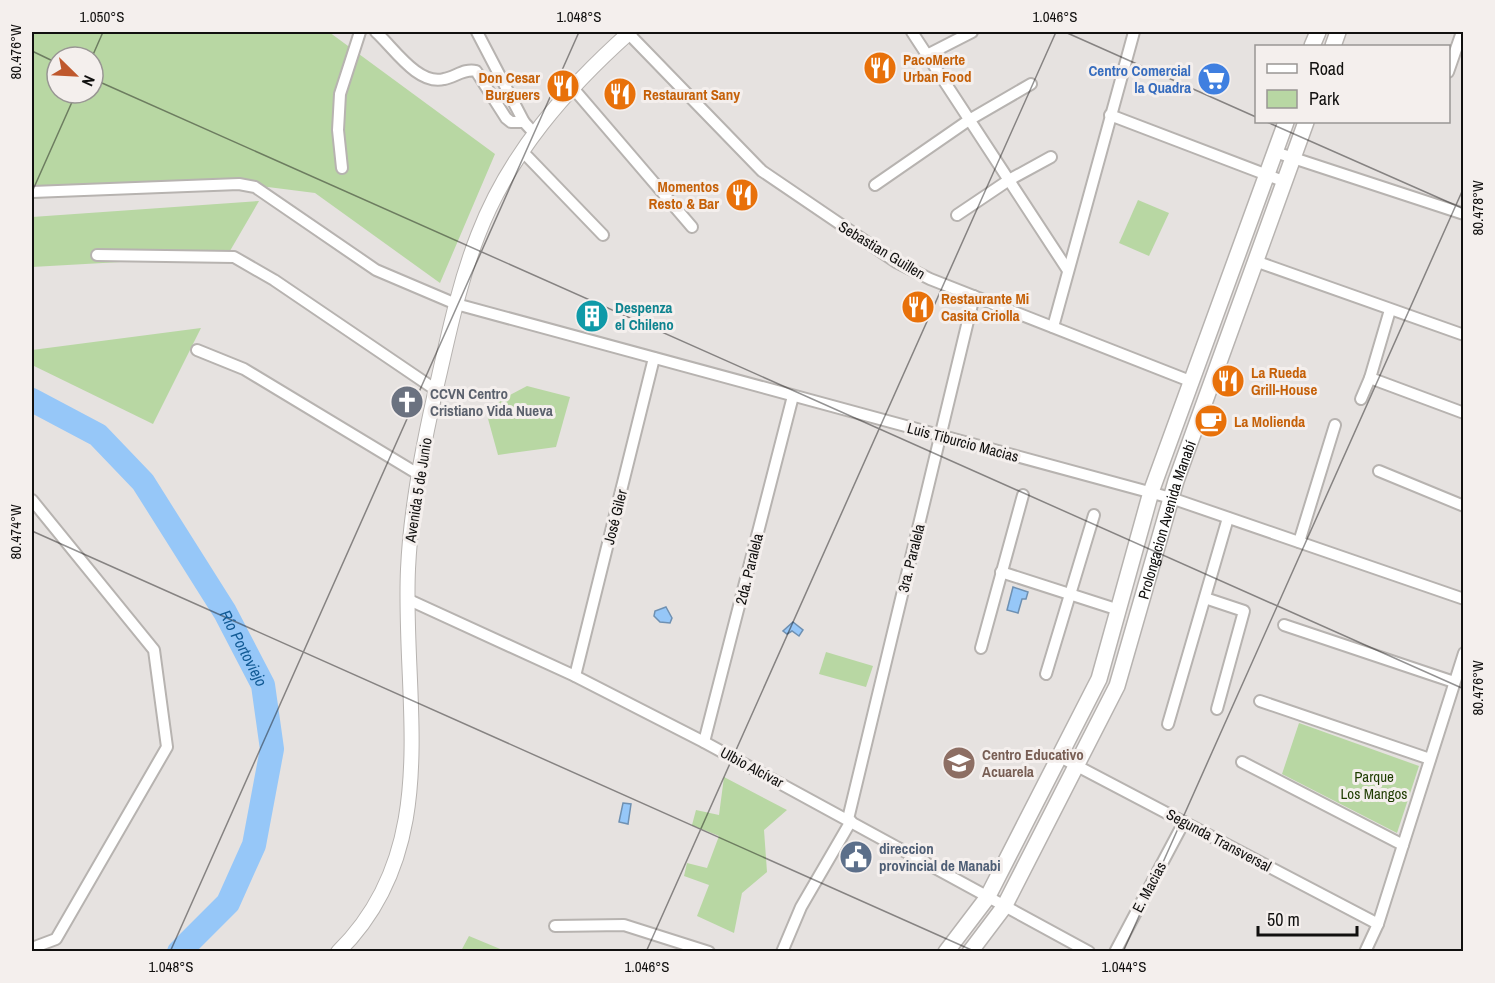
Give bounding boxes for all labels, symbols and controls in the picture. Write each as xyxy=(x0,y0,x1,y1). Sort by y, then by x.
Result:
text: 1.050°S xyxy=(80,6,125,27)
text: 1.048°S xyxy=(557,6,602,27)
text: 1.046°S xyxy=(1033,6,1078,27)
text: 80.476°W xyxy=(5,24,26,80)
north arrow xyxy=(45,45,105,105)
legend xyxy=(1255,45,1450,123)
place label: PacoMerte Urban Food xyxy=(903,49,971,87)
restaurant icon: PacoMerte Urban Food xyxy=(862,50,898,86)
text: Road xyxy=(1309,56,1344,81)
place label: Centro Comercial la Quadra xyxy=(1088,60,1191,98)
supermarket icon: Centro Comercial la Quadra xyxy=(1196,61,1232,97)
place label: Don Cesar Burguers xyxy=(478,67,540,105)
restaurant icon: Don Cesar Burguers xyxy=(545,68,581,104)
text: N xyxy=(77,72,101,90)
restaurant icon: Restaurant Sany xyxy=(602,76,638,112)
place label: Restaurant Sany xyxy=(643,84,740,105)
text: Park xyxy=(1309,86,1340,111)
place label: Momentos Resto & Bar xyxy=(649,176,719,214)
restaurant icon: Momentos Resto & Bar xyxy=(724,177,760,213)
text: 80.478°W xyxy=(1467,180,1488,236)
street label: Sebastian Guillen xyxy=(835,216,929,284)
place label: Restaurante Mi Casita Criolla xyxy=(941,288,1029,326)
restaurant icon: Restaurante Mi Casita Criolla xyxy=(900,289,936,325)
place label: Despenza el Chileno xyxy=(615,297,674,335)
building icon: Despenza el Chileno xyxy=(574,298,610,334)
place label: La Rueda Grill-House xyxy=(1251,362,1317,400)
restaurant icon: La Rueda Grill-House xyxy=(1210,363,1246,399)
place label: CCVN Centro Cristiano Vida Nueva xyxy=(430,383,553,421)
church icon: CCVN Centro Cristiano Vida Nueva xyxy=(389,384,425,420)
cafe icon: La Molienda xyxy=(1193,403,1229,439)
place label: La Molienda xyxy=(1234,411,1305,432)
street label: Luis Tiburcio Macias xyxy=(905,417,1021,467)
street label: Avenida 5 de Junio xyxy=(399,436,437,545)
street label: Prolongacion Avenida Manabí xyxy=(1132,437,1201,601)
street label: José Giler xyxy=(598,487,632,547)
text: 80.474°W xyxy=(5,504,26,560)
street label: 3ra. Paralela xyxy=(892,521,930,594)
street label: 2da. Paralela xyxy=(730,531,768,607)
water label: Río Portoviejo xyxy=(215,606,273,690)
text: 80.476°W xyxy=(1467,660,1488,716)
street label: Ulbio Alcívar xyxy=(717,742,787,792)
place label: Centro Educativo Acuarela xyxy=(982,744,1084,782)
school or university icon: Centro Educativo Acuarela xyxy=(941,745,977,781)
park label: Parque Los Mangos xyxy=(1340,766,1408,804)
street label: Segunda Transversal xyxy=(1163,803,1275,877)
place label: direccion provincial de Manabi xyxy=(879,838,1001,876)
public building icon: direccion provincial de Manabi xyxy=(838,839,874,875)
street label: E. Macias xyxy=(1127,858,1171,916)
scale bar xyxy=(1258,899,1357,937)
text: 50 m xyxy=(1267,907,1300,932)
text: 1.048°S xyxy=(149,956,194,977)
text: 1.046°S xyxy=(625,956,670,977)
text: 1.044°S xyxy=(1102,956,1147,977)

